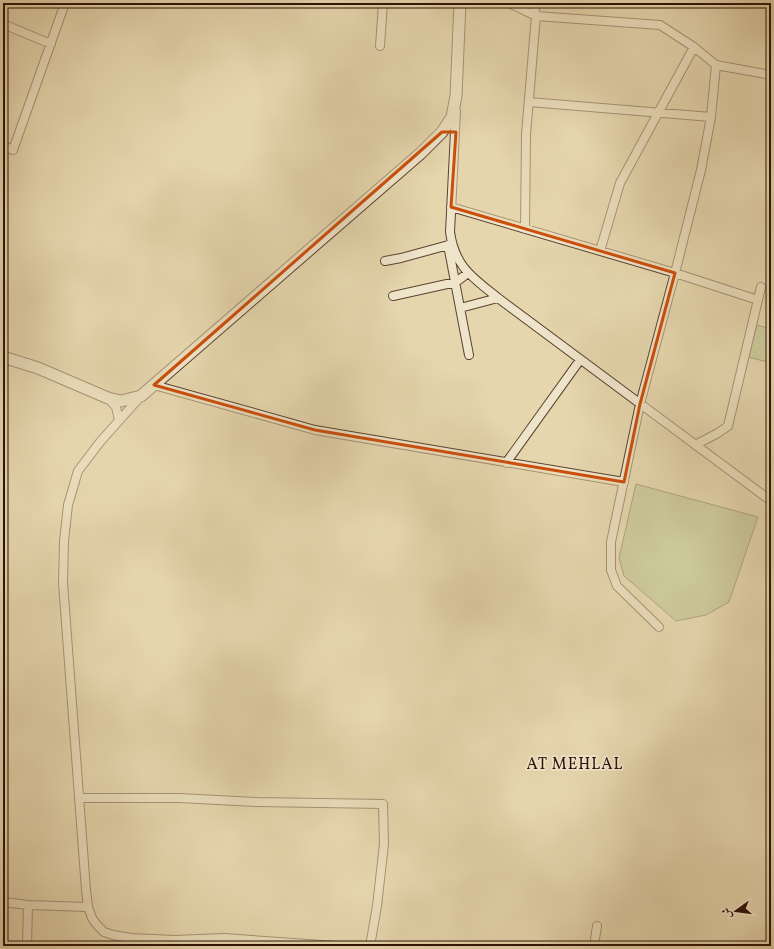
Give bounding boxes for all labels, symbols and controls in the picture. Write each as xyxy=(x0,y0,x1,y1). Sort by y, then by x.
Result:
district label: AT MEHLAL xyxy=(527,754,623,776)
north arrow xyxy=(716,891,756,931)
text: ش xyxy=(719,906,736,920)

